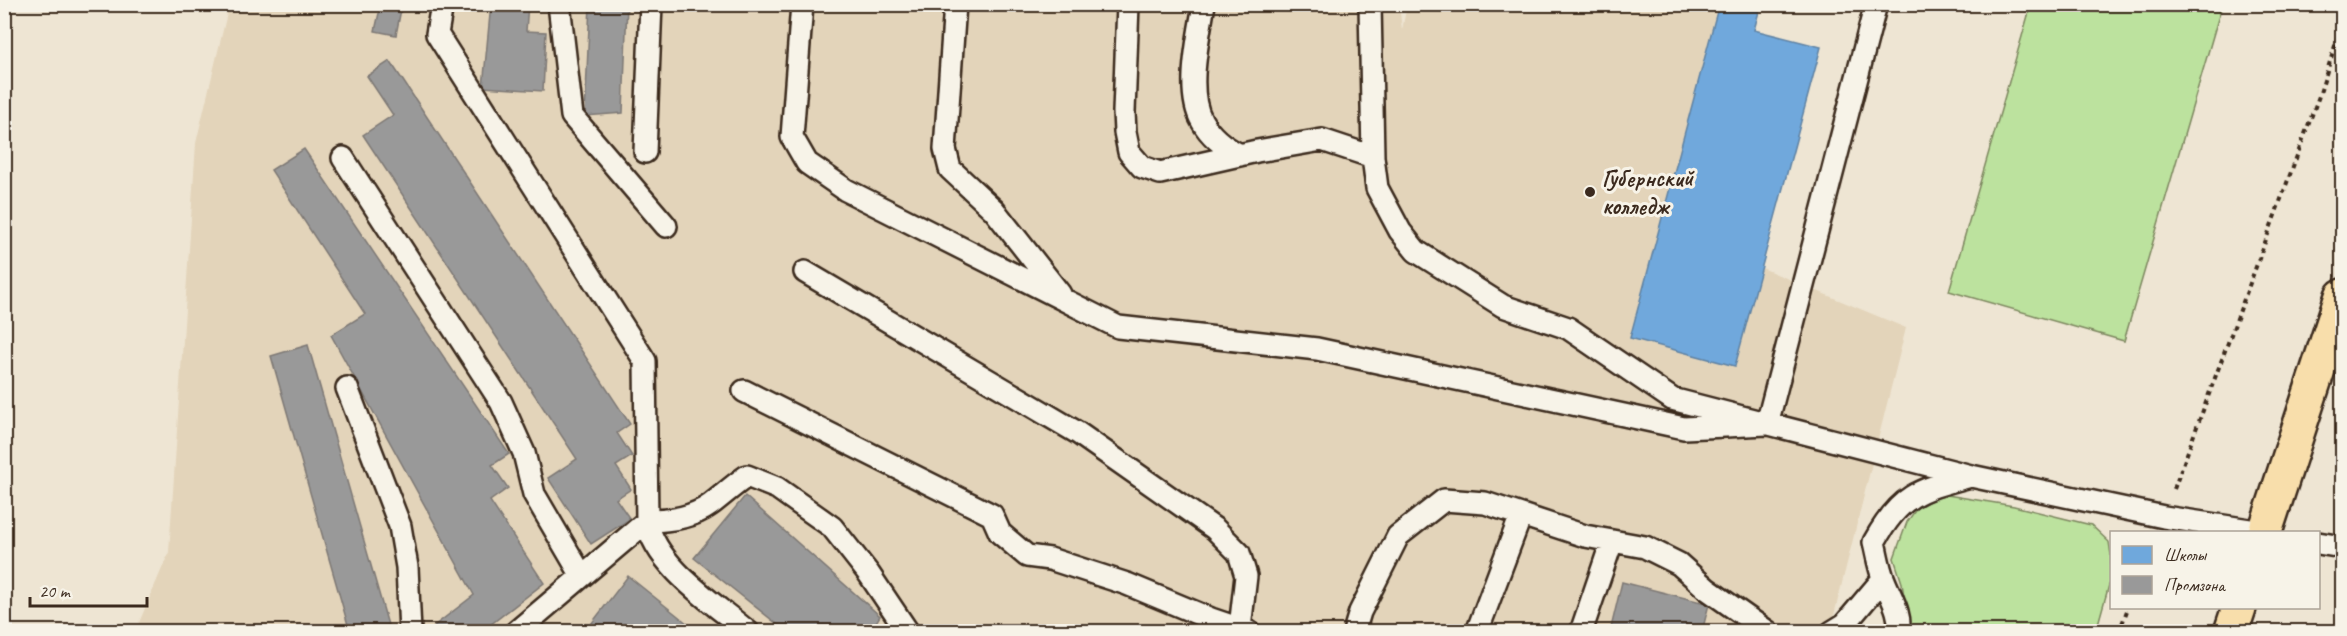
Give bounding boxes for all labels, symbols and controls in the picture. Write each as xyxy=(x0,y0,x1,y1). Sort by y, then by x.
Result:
place label: Губернский колледж xyxy=(1602,163,1695,221)
marker: Губернский колледж xyxy=(1583,185,1597,199)
legend xyxy=(2110,531,2320,609)
text: Школы xyxy=(2164,544,2208,566)
scale bar xyxy=(30,570,147,608)
text: Промзона xyxy=(2164,574,2226,596)
text: 20 m xyxy=(39,580,72,602)

